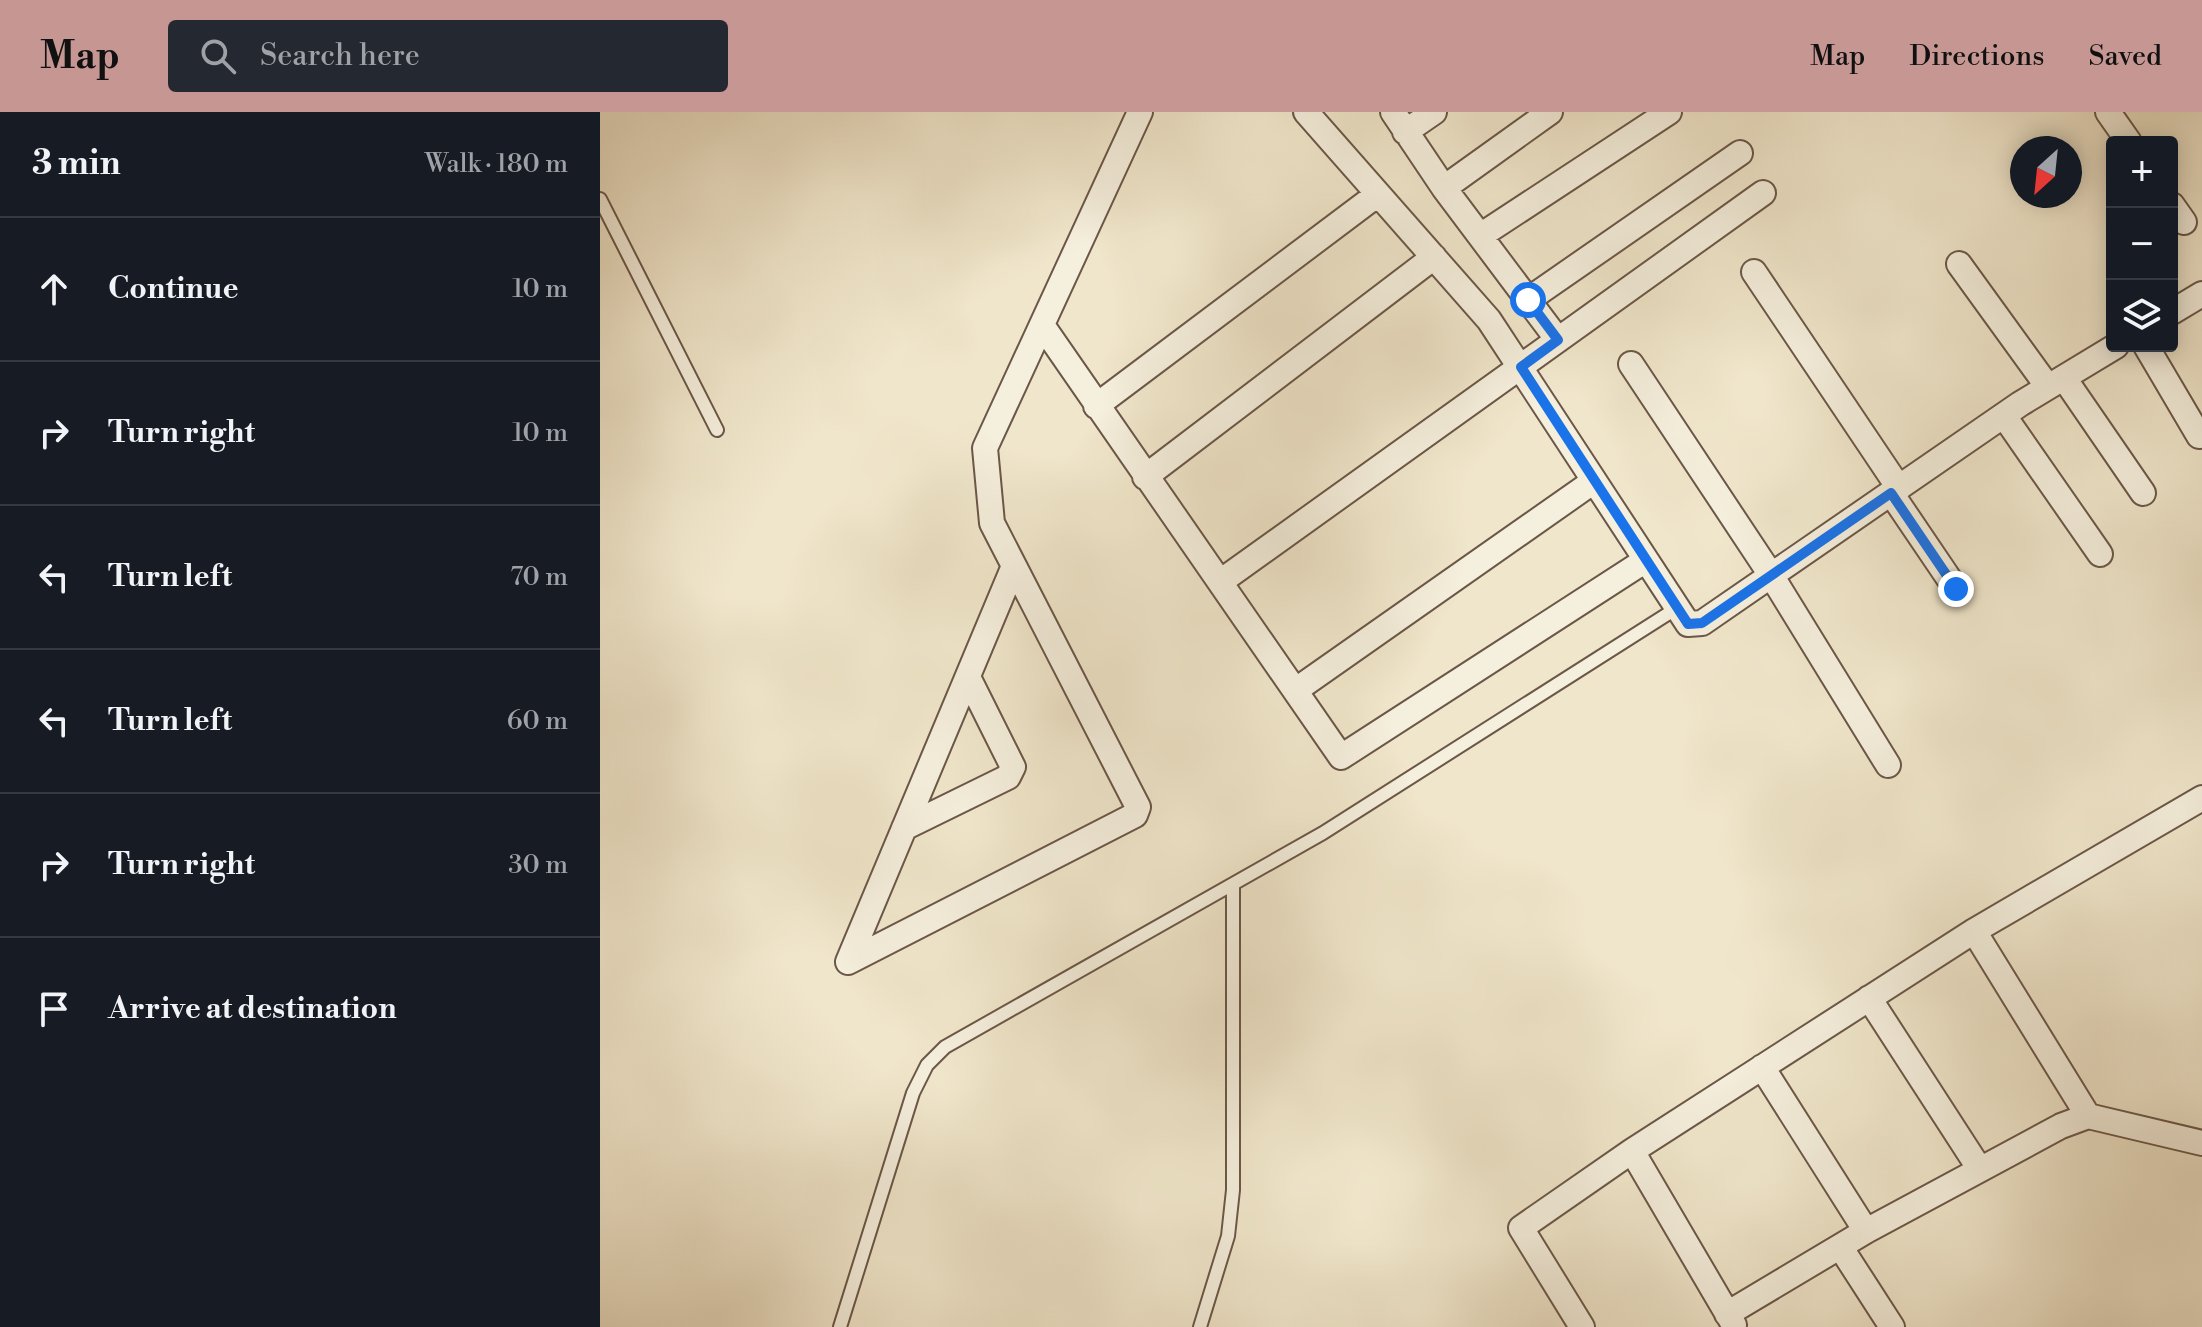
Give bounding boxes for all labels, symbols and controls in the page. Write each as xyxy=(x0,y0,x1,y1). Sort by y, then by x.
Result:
search box xyxy=(168,20,728,92)
text: Map xyxy=(40,33,120,80)
icon: search xyxy=(196,34,240,78)
text: Search here xyxy=(260,37,420,75)
text: Map xyxy=(1810,39,1865,74)
text: Directions xyxy=(1909,39,2044,74)
text: Saved xyxy=(2088,39,2162,74)
north arrow xyxy=(2010,136,2082,208)
map controls xyxy=(2106,136,2178,352)
button: + xyxy=(2106,136,2178,208)
text: 3 min xyxy=(32,143,121,185)
text: Walk · 180 m xyxy=(425,148,568,180)
button: − xyxy=(2106,208,2178,280)
icon: ahead xyxy=(32,267,76,311)
text: Continue xyxy=(108,270,239,308)
text: 10 m xyxy=(512,273,568,305)
button: layers xyxy=(2106,280,2178,352)
route start xyxy=(1510,282,1546,318)
icon: right xyxy=(32,411,76,455)
text: Turn right xyxy=(108,414,255,452)
text: 10 m xyxy=(512,417,568,449)
icon: left xyxy=(32,555,76,599)
text: Turn left xyxy=(108,558,232,596)
text: 70 m xyxy=(510,561,568,593)
route end xyxy=(1938,571,1974,607)
icon: left xyxy=(32,699,76,743)
text: Turn left xyxy=(108,702,232,740)
text: 60 m xyxy=(507,705,568,737)
icon: right xyxy=(32,843,76,887)
text: Turn right xyxy=(108,846,255,884)
text: 30 m xyxy=(508,849,568,881)
icon: arrive xyxy=(32,987,76,1031)
text: Arrive at destination xyxy=(108,990,397,1028)

